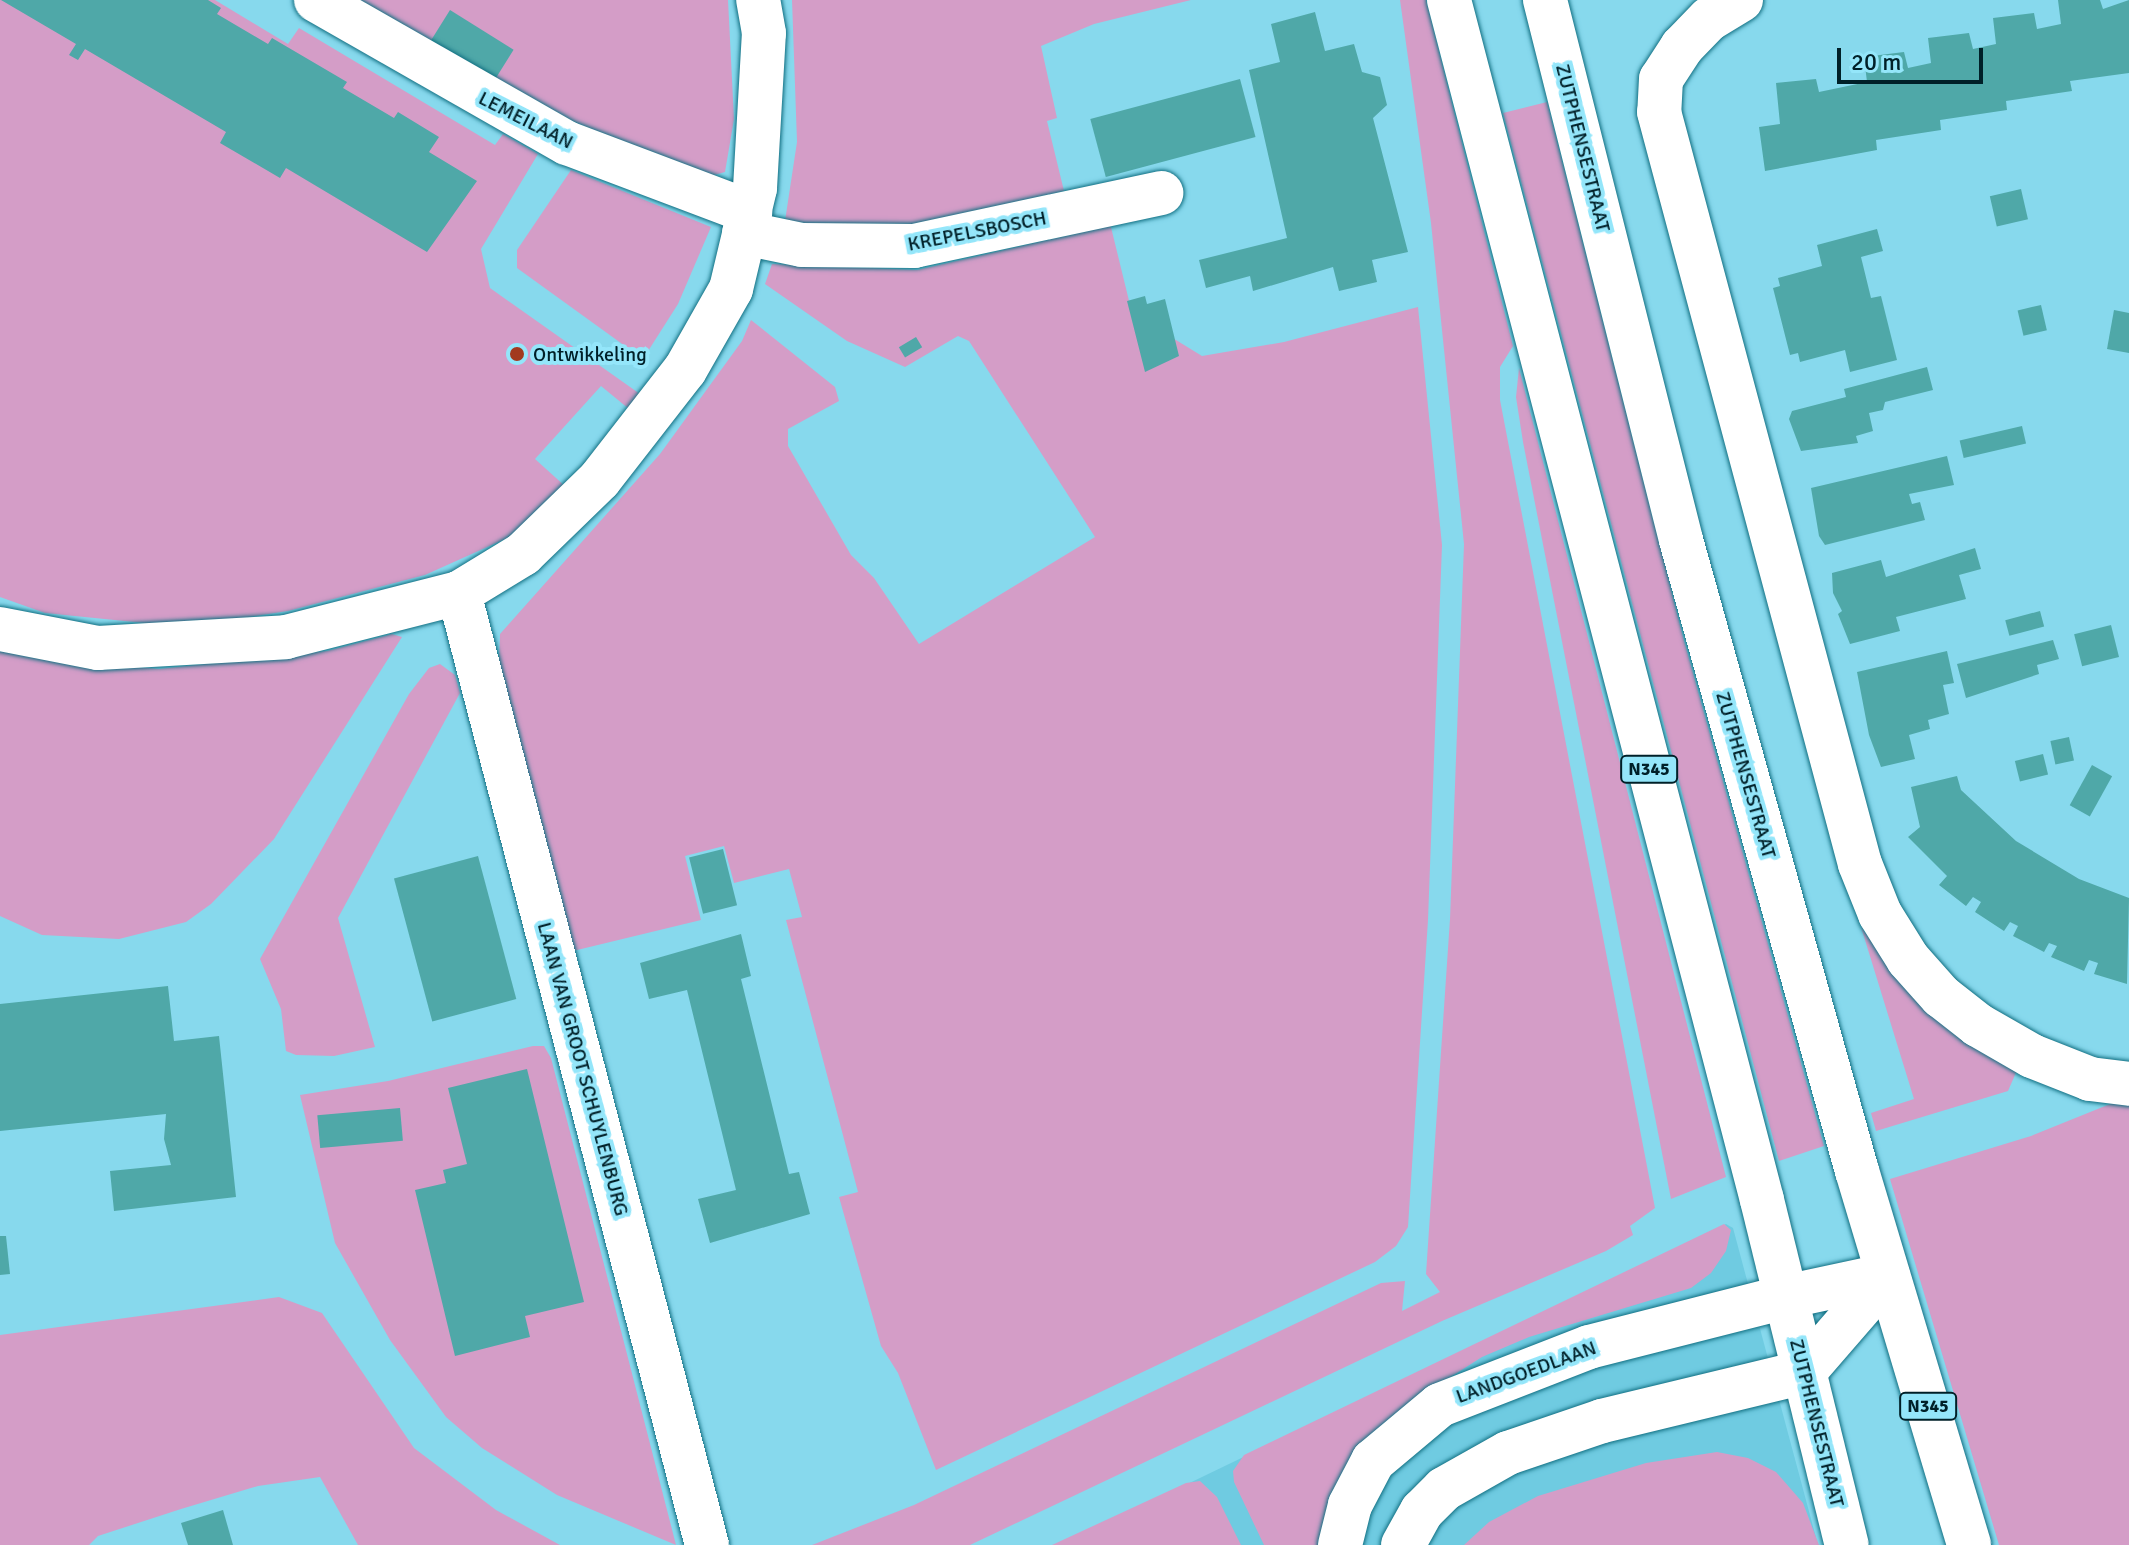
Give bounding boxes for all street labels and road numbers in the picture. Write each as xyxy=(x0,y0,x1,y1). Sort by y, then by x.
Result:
street label: ZUTPHENSESTRAAT xyxy=(1551,62,1615,234)
street label: LEMEILAAN xyxy=(475,86,577,154)
street label: KREPELSBOSCH xyxy=(906,206,1048,256)
street label: ZUTPHENSESTRAAT xyxy=(1711,689,1781,861)
road number: N345 xyxy=(1619,755,1679,783)
street label: LAAN VAN GROOT SCHUYLENBURG xyxy=(532,919,634,1219)
street label: LANDGOEDLAAN xyxy=(1453,1335,1599,1409)
street label: ZUTPHENSESTRAAT xyxy=(1785,1337,1849,1509)
road number: N345 xyxy=(1898,1392,1958,1420)

